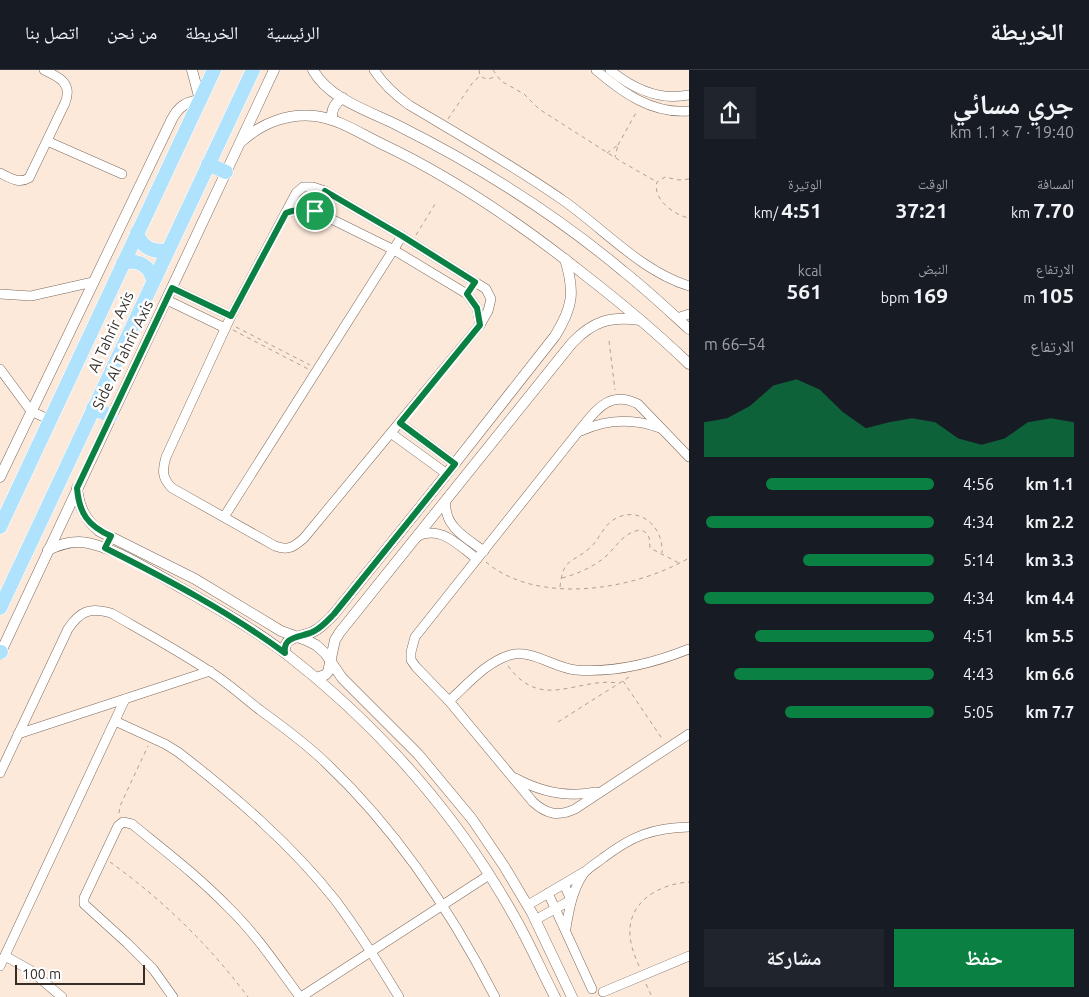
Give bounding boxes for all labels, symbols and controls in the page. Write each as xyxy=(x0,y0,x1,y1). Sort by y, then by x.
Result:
text: الخريطة xyxy=(990,18,1064,45)
text: اتصل بنا xyxy=(25,22,79,42)
text: من نحن xyxy=(107,22,157,42)
text: الخريطة xyxy=(185,22,238,42)
text: الرئيسية xyxy=(266,22,320,42)
button: share xyxy=(704,87,756,139)
text: جري مسائي xyxy=(952,88,1074,119)
text: 19:40 · 7 × 1.1 km xyxy=(950,123,1074,141)
text: الوتيرة xyxy=(788,176,822,192)
text: الوقت xyxy=(918,176,948,192)
text: المسافة xyxy=(1037,176,1074,192)
pin xyxy=(294,190,336,232)
icon: arrive xyxy=(301,197,329,225)
text: 4:51 xyxy=(781,198,822,222)
text: 37:21 xyxy=(895,198,948,222)
text: 7.70 xyxy=(1033,198,1074,222)
text: /km xyxy=(754,205,781,221)
text: km xyxy=(1011,205,1033,221)
text: النبض xyxy=(918,261,948,277)
text: الارتفاع xyxy=(1036,261,1074,277)
text: kcal xyxy=(798,263,822,279)
text: 561 xyxy=(786,279,822,303)
text: 169 xyxy=(912,283,948,307)
text: 105 xyxy=(1038,283,1074,307)
street label: Al Tahrir Axis xyxy=(84,289,137,375)
text: bpm xyxy=(881,290,912,306)
text: m xyxy=(1023,290,1038,306)
street label: Side Al Tahrir Axis xyxy=(89,297,156,412)
text: 54–66 m xyxy=(704,335,766,353)
text: الارتفاع xyxy=(1030,337,1074,355)
text: 4:56 xyxy=(963,475,994,493)
text: 1.1 km xyxy=(1025,475,1074,493)
text: 4:34 xyxy=(963,513,994,531)
text: 2.2 km xyxy=(1025,513,1074,531)
text: 5:14 xyxy=(963,551,994,569)
text: 3.3 km xyxy=(1025,551,1074,569)
text: 4:34 xyxy=(963,589,994,607)
text: 4.4 km xyxy=(1025,589,1074,607)
text: 4:51 xyxy=(963,627,994,645)
text: 5.5 km xyxy=(1025,627,1074,645)
text: 4:43 xyxy=(963,665,994,683)
text: 6.6 km xyxy=(1025,665,1074,683)
text: 5:05 xyxy=(963,703,994,721)
text: 7.7 km xyxy=(1025,703,1074,721)
button: مشاركة xyxy=(704,929,884,987)
button: حفظ xyxy=(894,929,1074,987)
scale bar xyxy=(15,962,145,985)
text: 100 m xyxy=(22,966,61,982)

